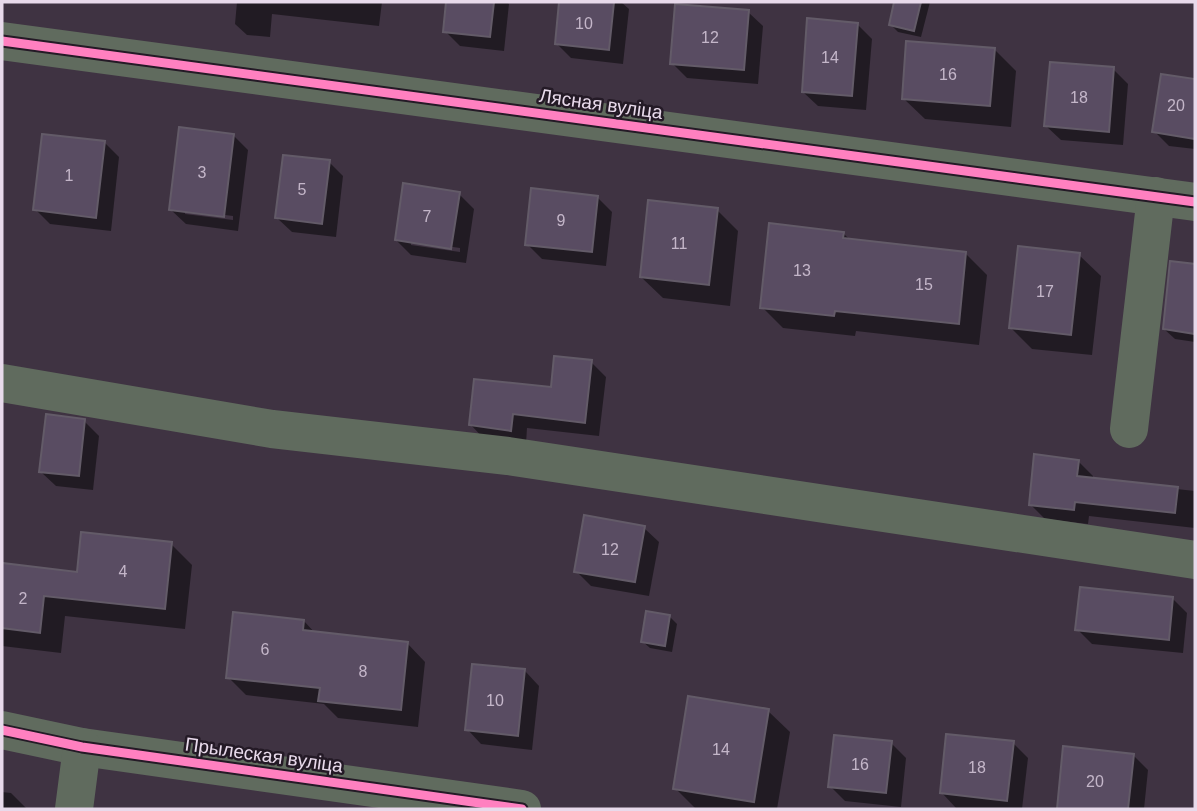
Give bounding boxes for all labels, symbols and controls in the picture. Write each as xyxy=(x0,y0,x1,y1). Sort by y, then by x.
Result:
house number: 10 xyxy=(575,15,593,32)
house number: 12 xyxy=(701,29,719,46)
house number: 14 xyxy=(821,49,839,66)
house number: 16 xyxy=(939,66,957,83)
street label: Лясная вуліца xyxy=(538,85,664,123)
house number: 18 xyxy=(1070,89,1088,106)
house number: 20 xyxy=(1167,97,1185,114)
house number: 3 xyxy=(198,164,207,181)
house number: 1 xyxy=(65,167,74,184)
house number: 5 xyxy=(298,181,307,198)
house number: 7 xyxy=(423,208,432,225)
house number: 9 xyxy=(557,212,566,229)
house number: 11 xyxy=(671,235,687,252)
house number: 13 xyxy=(793,262,811,279)
house number: 15 xyxy=(915,276,933,293)
house number: 17 xyxy=(1036,283,1054,300)
house number: 12 xyxy=(601,541,619,558)
house number: 4 xyxy=(119,563,128,580)
house number: 2 xyxy=(19,590,28,607)
house number: 6 xyxy=(261,641,270,658)
house number: 8 xyxy=(359,663,368,680)
house number: 10 xyxy=(486,692,504,709)
street label: Прылеская вуліца xyxy=(184,734,345,777)
house number: 14 xyxy=(712,741,730,758)
house number: 16 xyxy=(851,756,869,773)
house number: 18 xyxy=(968,759,986,776)
house number: 20 xyxy=(1086,773,1104,790)

